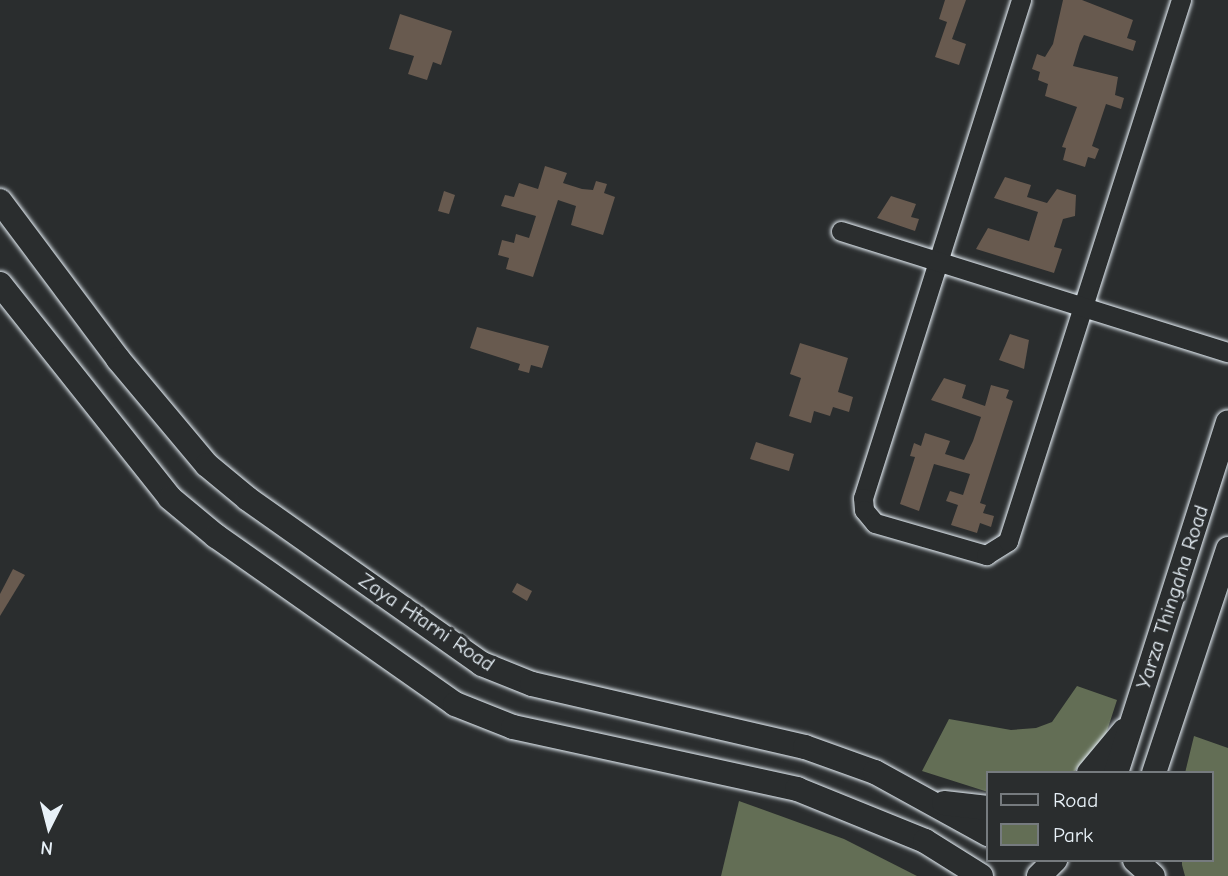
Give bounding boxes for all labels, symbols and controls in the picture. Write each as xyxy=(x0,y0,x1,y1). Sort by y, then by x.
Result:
street label: Yarza Thingaha Road xyxy=(1130,502,1214,692)
street label: Zaya Htarni Road xyxy=(354,567,500,677)
legend xyxy=(986,771,1214,862)
text: Road xyxy=(1053,788,1098,812)
north arrow xyxy=(14,792,84,862)
text: Park xyxy=(1053,823,1093,847)
text: N xyxy=(40,836,54,859)

